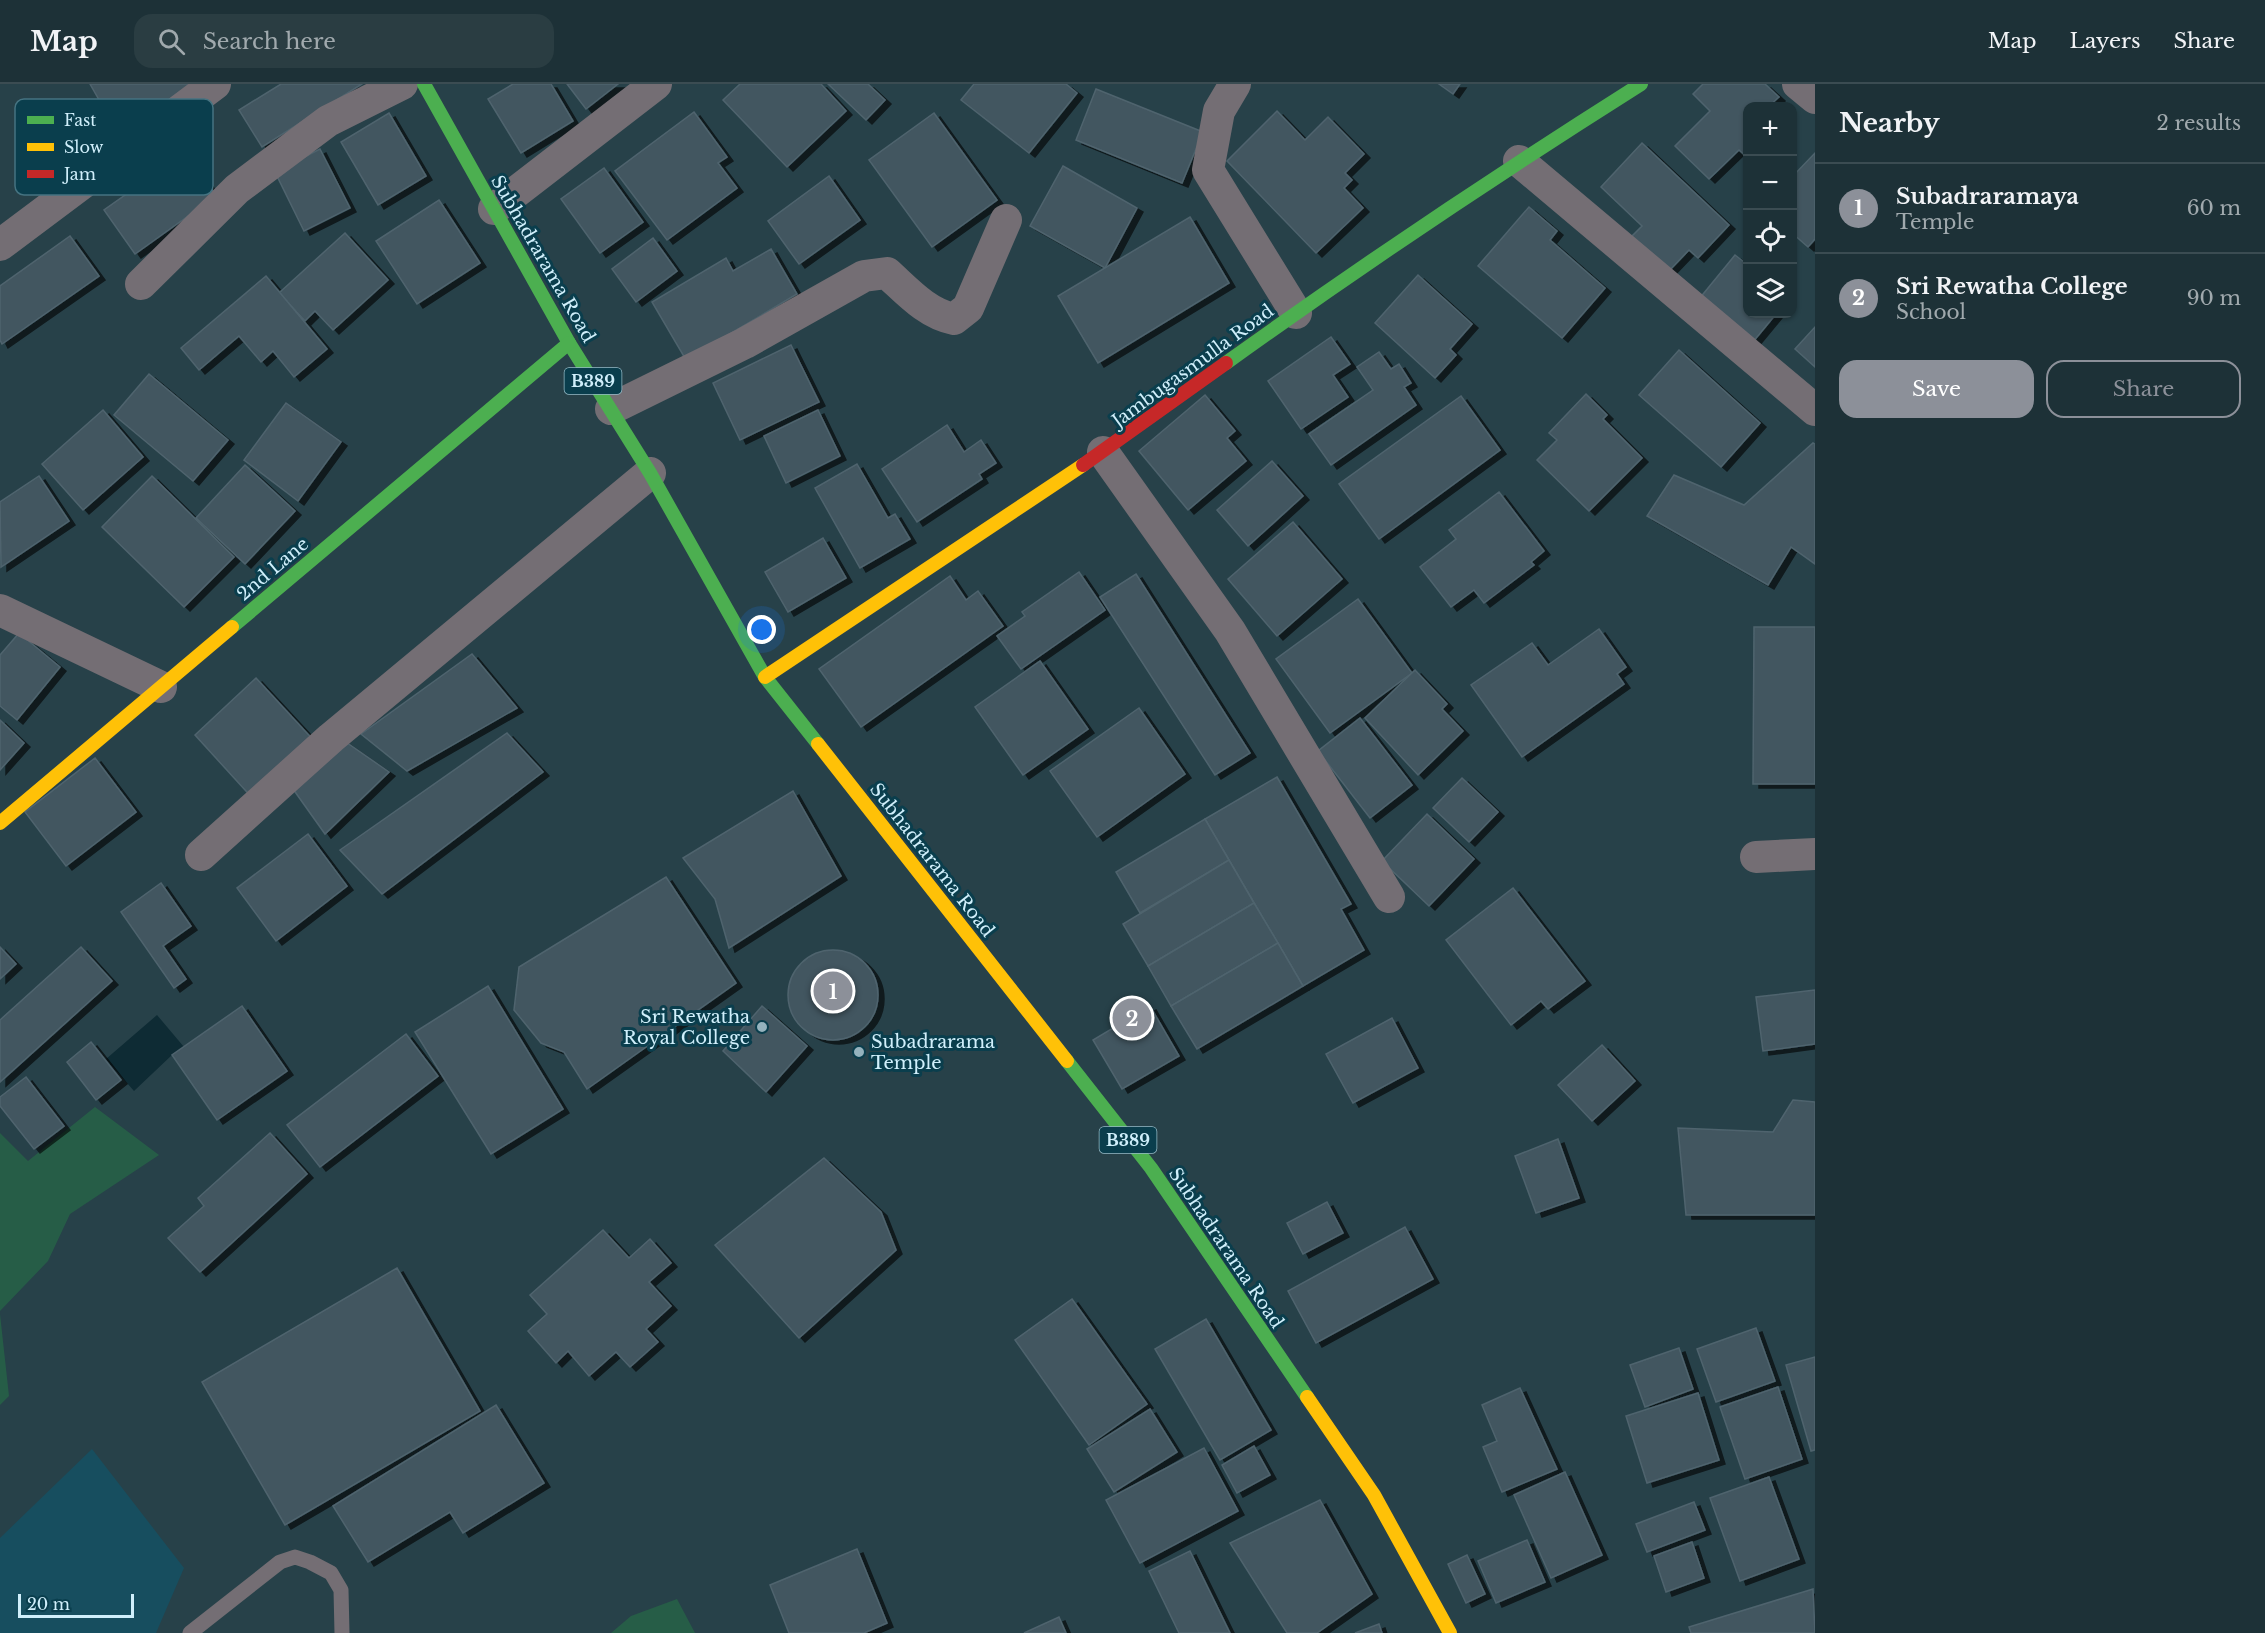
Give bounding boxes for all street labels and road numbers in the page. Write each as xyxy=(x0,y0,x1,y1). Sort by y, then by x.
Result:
street label: Subhadrarama Road xyxy=(486,172,600,346)
street label: Jambugasmulla Road xyxy=(1106,300,1278,433)
road number: B389 xyxy=(564,368,622,394)
street label: 2nd Lane xyxy=(233,533,313,605)
street label: Subhadrarama Road xyxy=(865,779,999,941)
road number: B389 xyxy=(1100,1127,1156,1153)
street label: Subhadrarama Road xyxy=(1164,1163,1288,1333)

